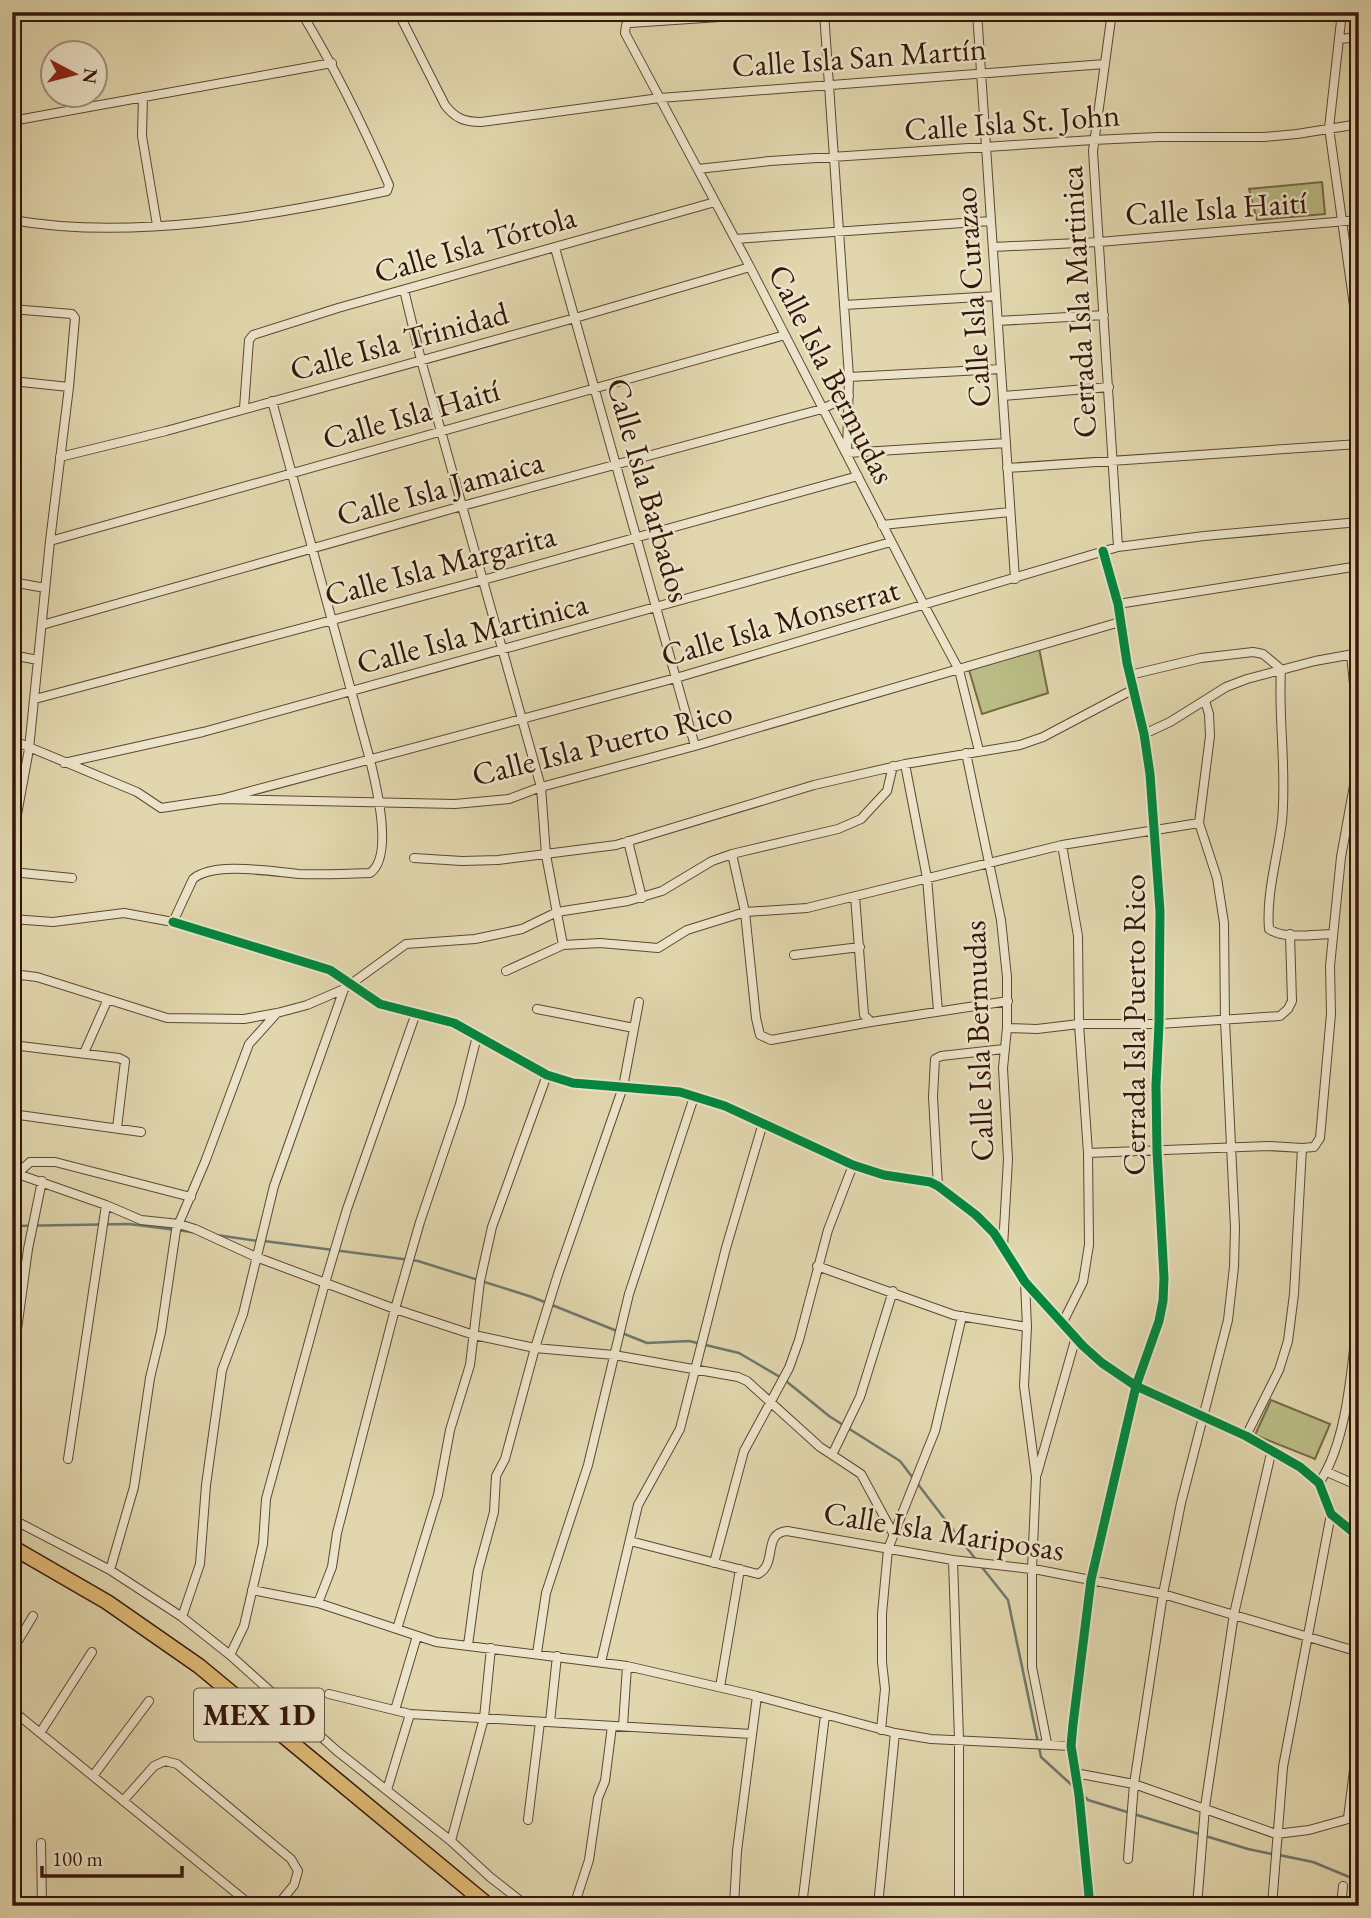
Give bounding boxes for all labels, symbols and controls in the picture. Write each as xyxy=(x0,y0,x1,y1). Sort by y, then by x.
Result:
street label: Calle Isla San Martín xyxy=(730,27,988,87)
north arrow xyxy=(38,38,108,108)
text: N xyxy=(77,67,104,86)
street label: Calle Isla St. John xyxy=(903,94,1121,150)
street label: Cerrada Isla Martinica xyxy=(1050,165,1106,439)
street label: Calle Isla Haití xyxy=(1124,181,1309,235)
street label: Calle Isla Curazao xyxy=(943,185,1001,409)
street label: Calle Isla Tórtola xyxy=(369,195,581,293)
street label: Calle Isla Bermudas xyxy=(759,257,905,491)
street label: Calle Isla Trinidad xyxy=(285,291,514,390)
street label: Calle Isla Haití xyxy=(318,369,505,459)
street label: Calle Isla Barbados xyxy=(597,373,701,607)
street label: Calle Isla Jamaica xyxy=(332,440,548,536)
street label: Calle Isla Margarita xyxy=(320,514,560,616)
street label: Calle Isla Monserrat xyxy=(656,568,904,676)
street label: Calle Isla Martinica xyxy=(352,582,592,684)
street label: Calle Isla Puerto Rico xyxy=(468,690,736,796)
street label: Cerrada Isla Puerto Rico xyxy=(1113,874,1155,1176)
street label: Calle Isla Bermudas xyxy=(953,920,1003,1162)
street label: Calle Isla Mariposas xyxy=(821,1491,1067,1571)
road number: MEX 1D xyxy=(194,1688,324,1742)
scale bar xyxy=(42,1834,182,1878)
text: 100 m xyxy=(52,1845,103,1872)

